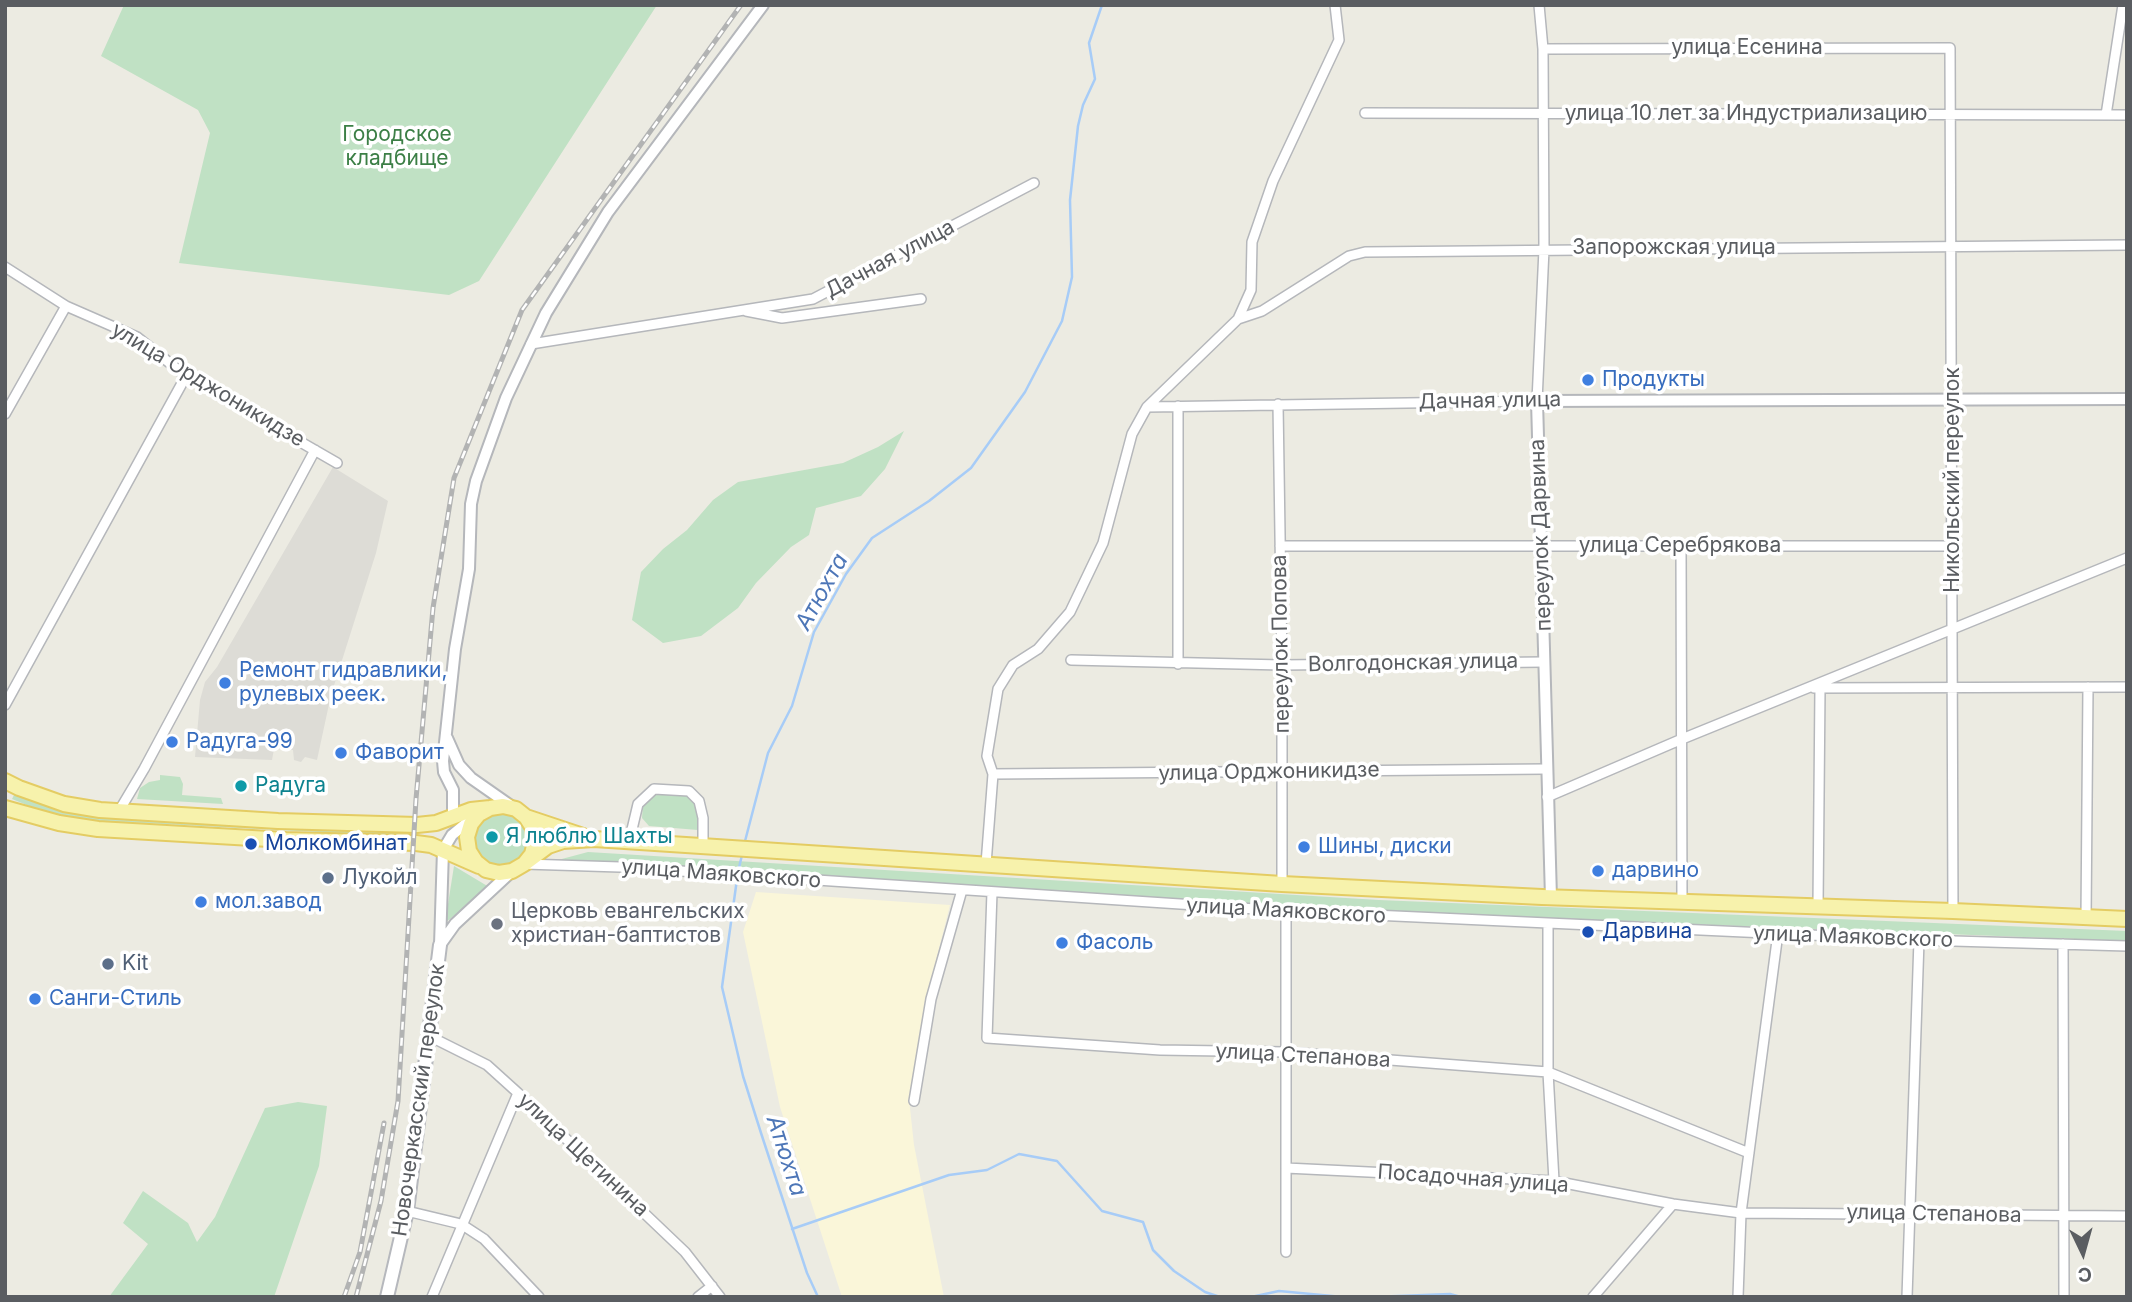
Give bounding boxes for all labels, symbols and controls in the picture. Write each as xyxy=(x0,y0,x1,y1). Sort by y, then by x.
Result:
street label: улица Есенина xyxy=(1671,35,1823,61)
street label: улица 10 лет за Индустриализацию xyxy=(1565,101,1927,127)
park label: Городское кладбище xyxy=(342,122,452,172)
street label: Дачная улица xyxy=(821,214,959,304)
street label: Запорожская улица xyxy=(1572,235,1776,261)
street label: улица Орджоникидзе xyxy=(107,317,309,453)
place label: Продукты xyxy=(1602,367,1705,393)
street label: Никольский переулок xyxy=(1940,367,1966,593)
marker: Продукты xyxy=(1580,372,1596,388)
street label: Дачная улица xyxy=(1419,387,1561,415)
street label: переулок Дарвина xyxy=(1525,438,1557,632)
street label: улица Серебрякова xyxy=(1579,533,1781,559)
water label: Атюхта xyxy=(790,549,854,635)
street label: переулок Попова xyxy=(1267,554,1295,734)
street label: Волгодонская улица xyxy=(1308,649,1518,677)
place label: Ремонт гидравлики, рулевых реек. xyxy=(239,658,448,708)
marker: Ремонт гидравлики, рулевых реек. xyxy=(217,675,233,691)
place label: Радуга-99 xyxy=(186,729,293,755)
marker: Радуга-99 xyxy=(164,734,180,750)
place label: Фаворит xyxy=(355,740,444,766)
marker: Фаворит xyxy=(333,745,349,761)
street label: улица Орджоникидзе xyxy=(1158,757,1380,787)
place label: Радуга xyxy=(255,773,326,799)
marker: Радуга xyxy=(233,778,249,794)
place label: Я люблю Шахты xyxy=(506,824,673,850)
marker: Я люблю Шахты xyxy=(484,829,500,845)
place label: Молкомбинат xyxy=(265,831,407,857)
place label: Шины, диски xyxy=(1318,834,1452,860)
marker: Молкомбинат xyxy=(243,836,259,852)
marker: Шины, диски xyxy=(1296,839,1312,855)
street label: улица Маяковского xyxy=(620,854,822,894)
place label: дарвино xyxy=(1612,858,1699,884)
marker: дарвино xyxy=(1590,863,1606,879)
place label: Лукойл xyxy=(342,865,418,891)
marker: Лукойл xyxy=(320,870,336,886)
place label: мол.завод xyxy=(215,889,322,915)
street label: улица Маяковского xyxy=(1185,893,1387,929)
marker: мол.завод xyxy=(193,894,209,910)
place label: Церковь евангельских христиан-баптистов xyxy=(511,899,745,949)
marker: Церковь евангельских христиан-баптистов xyxy=(489,916,505,932)
place label: Дарвина xyxy=(1602,919,1692,945)
street label: улица Маяковского xyxy=(1752,921,1954,953)
marker: Дарвина xyxy=(1580,924,1596,940)
place label: Фасоль xyxy=(1076,930,1154,956)
marker: Фасоль xyxy=(1054,935,1070,951)
place label: Kit xyxy=(122,951,148,977)
marker: Kit xyxy=(100,956,116,972)
street label: Новочеркасский переулок xyxy=(387,962,451,1238)
place label: Санги-Стиль xyxy=(49,986,182,1012)
marker: Санги-Стиль xyxy=(27,991,43,1007)
street label: улица Степанова xyxy=(1215,1039,1391,1073)
street label: улица Щетинина xyxy=(512,1088,654,1222)
water label: Атюхта xyxy=(760,1112,812,1200)
street label: Посадочная улица xyxy=(1376,1160,1570,1198)
street label: улица Степанова xyxy=(1846,1200,2022,1228)
north arrow xyxy=(2048,1218,2118,1288)
text: С xyxy=(2077,1262,2093,1286)

